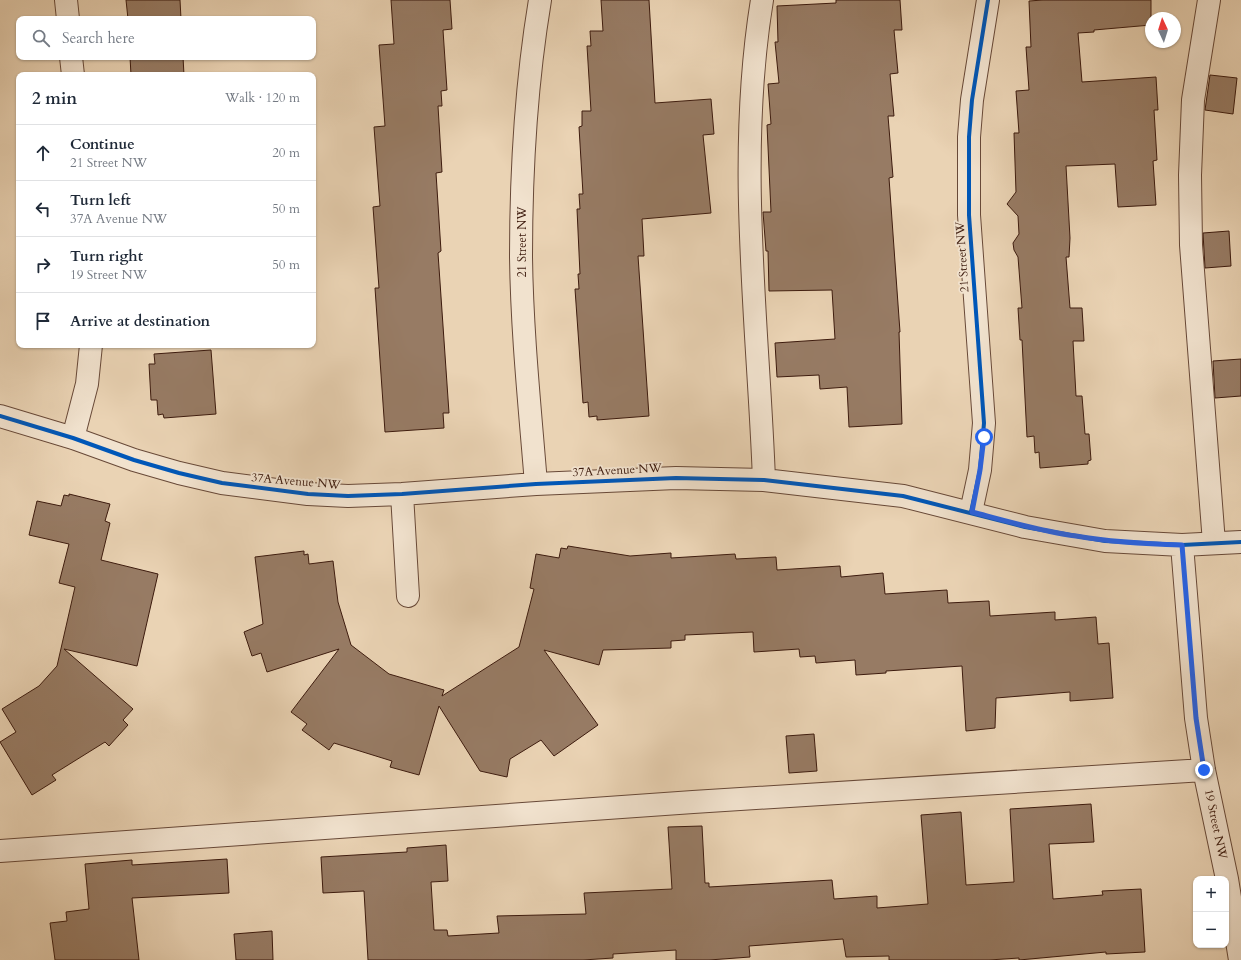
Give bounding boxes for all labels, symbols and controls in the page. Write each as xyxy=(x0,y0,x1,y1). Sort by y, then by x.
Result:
north arrow xyxy=(1145,12,1181,48)
search box xyxy=(16,16,316,60)
icon: search xyxy=(30,27,52,49)
text: Search here xyxy=(62,28,135,48)
text: 2 min xyxy=(32,87,77,110)
text: Walk · 120 m xyxy=(225,89,300,107)
text: Continue xyxy=(70,134,135,154)
icon: ahead xyxy=(32,142,54,164)
text: 20 m xyxy=(272,144,300,162)
text: 21 Street NW xyxy=(70,154,147,172)
text: Turn left xyxy=(70,190,131,210)
icon: left xyxy=(32,198,54,220)
text: 50 m xyxy=(272,200,300,218)
street label: 21 Street NW xyxy=(514,206,530,278)
text: 37A Avenue NW xyxy=(70,210,167,228)
street label: 21 Street NW xyxy=(951,220,972,293)
text: Turn right xyxy=(70,246,143,266)
icon: right xyxy=(32,254,54,276)
text: 50 m xyxy=(272,256,300,274)
text: 19 Street NW xyxy=(70,266,147,284)
icon: arrive xyxy=(32,310,54,332)
text: Arrive at destination xyxy=(70,311,210,331)
route start xyxy=(975,428,993,446)
street label: 37A Avenue NW xyxy=(572,460,663,480)
street label: 37A Avenue NW xyxy=(251,469,342,493)
route end xyxy=(1195,761,1213,779)
street label: 19 Street NW xyxy=(1201,788,1231,861)
map controls xyxy=(1193,876,1229,948)
button: + xyxy=(1193,876,1229,912)
button: − xyxy=(1193,912,1229,948)

